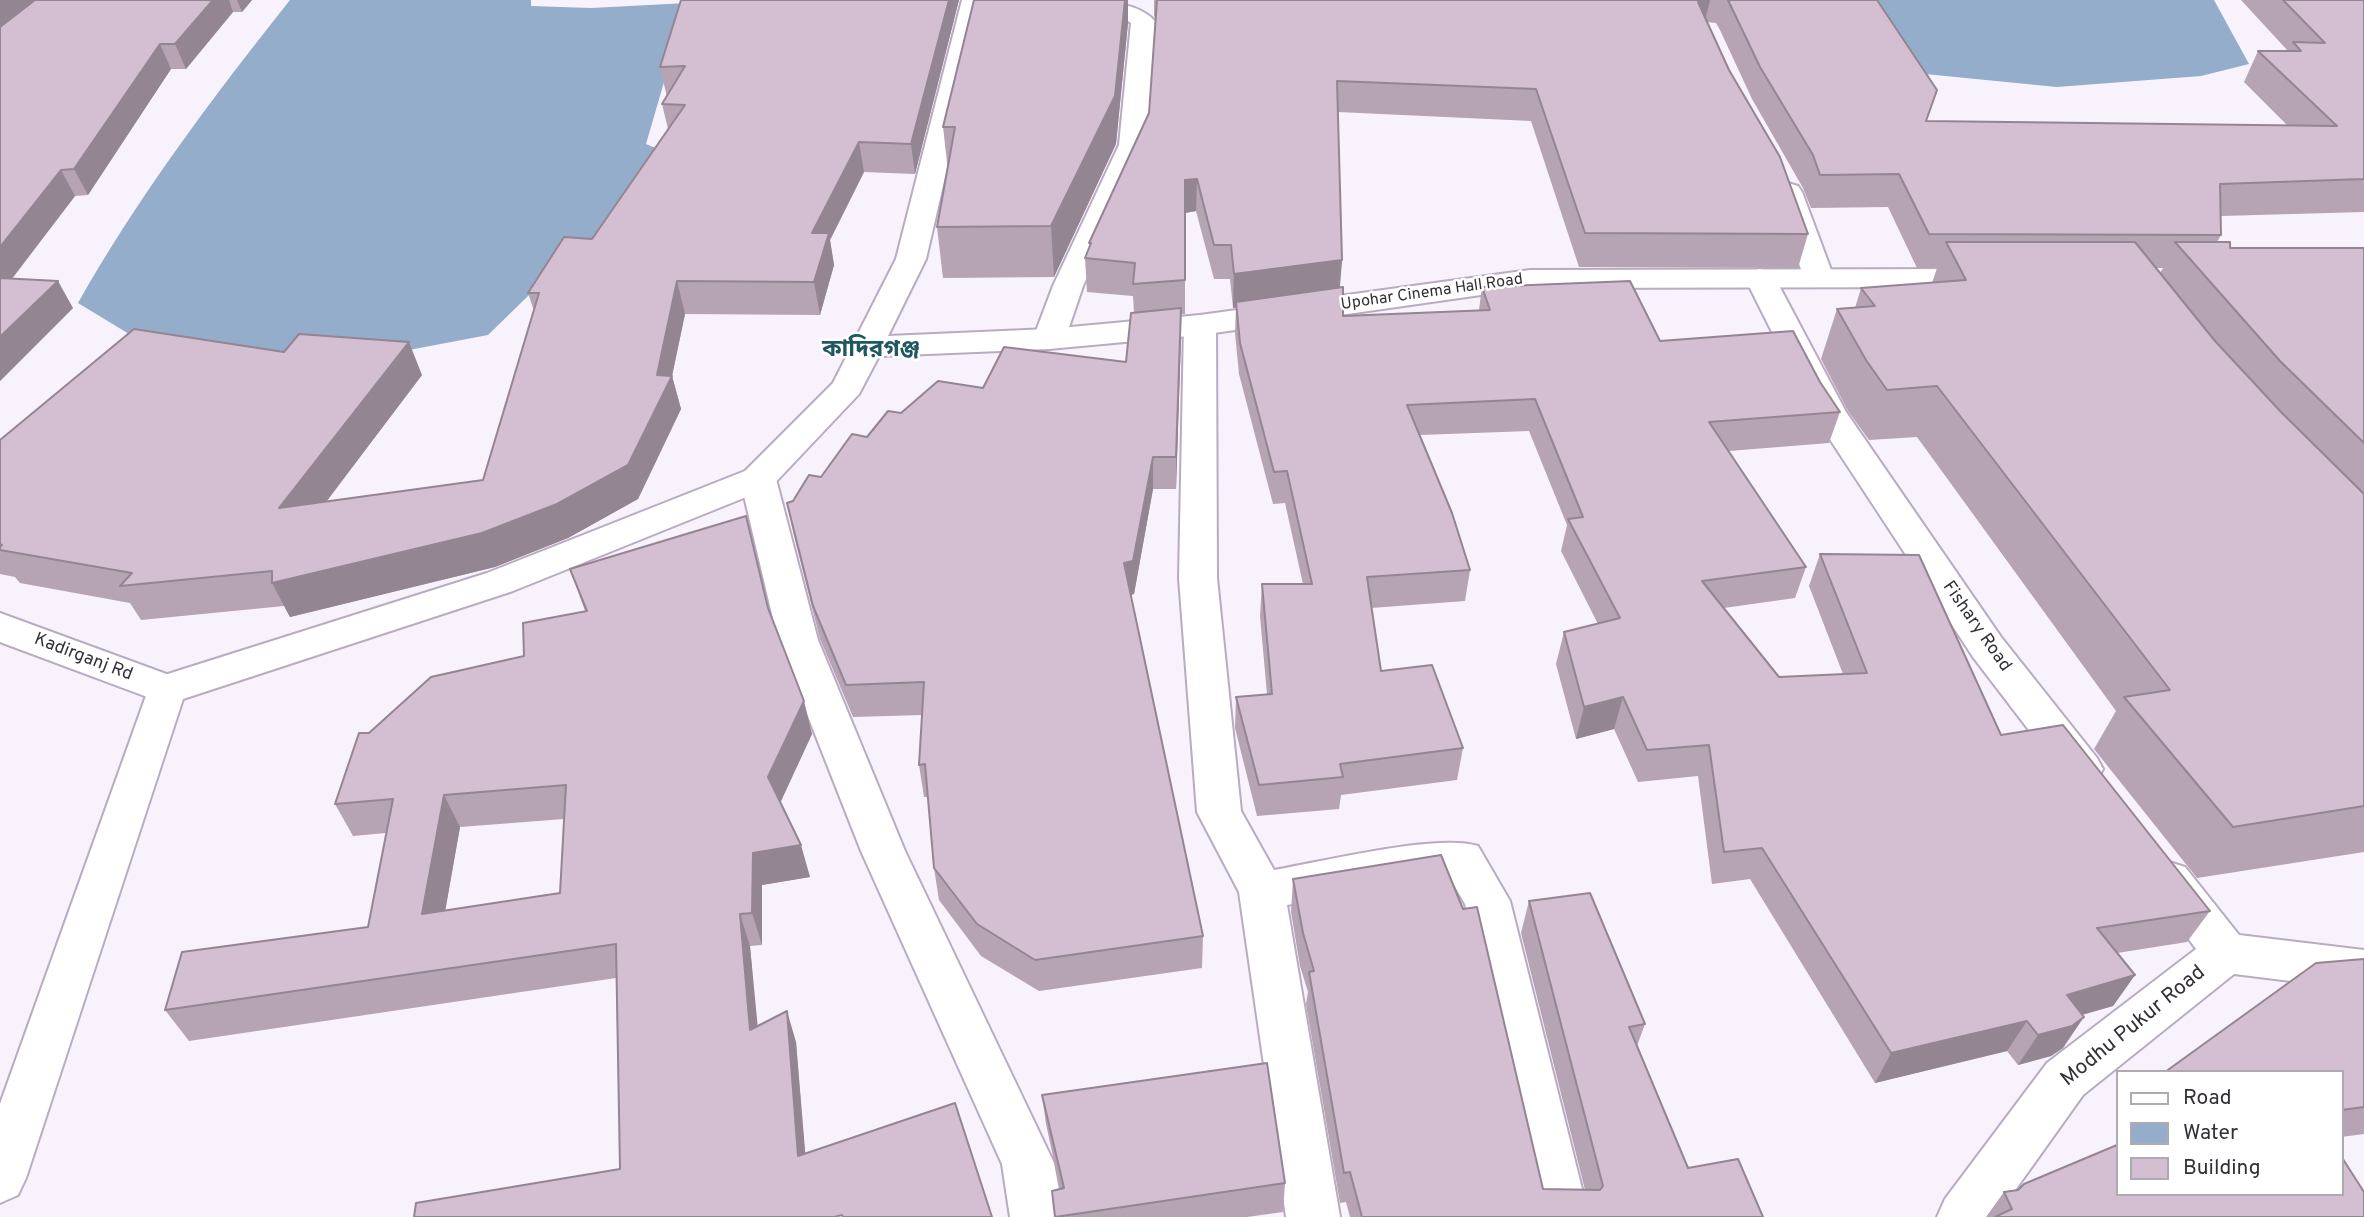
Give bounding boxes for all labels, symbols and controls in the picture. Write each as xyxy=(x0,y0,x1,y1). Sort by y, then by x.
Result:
street label: Upohar Cinema Hall Road xyxy=(1340,271,1524,315)
district label: কাদিরগঞ্জ xyxy=(822,337,920,365)
street label: Fishary Road xyxy=(1937,578,2015,676)
street label: Kadirganj Rd xyxy=(31,629,135,687)
street label: Modhu Pukur Road xyxy=(2057,961,2211,1093)
legend xyxy=(2116,1070,2343,1196)
text: Road xyxy=(2183,1085,2232,1112)
text: Water xyxy=(2183,1120,2238,1147)
text: Building xyxy=(2183,1155,2261,1182)

